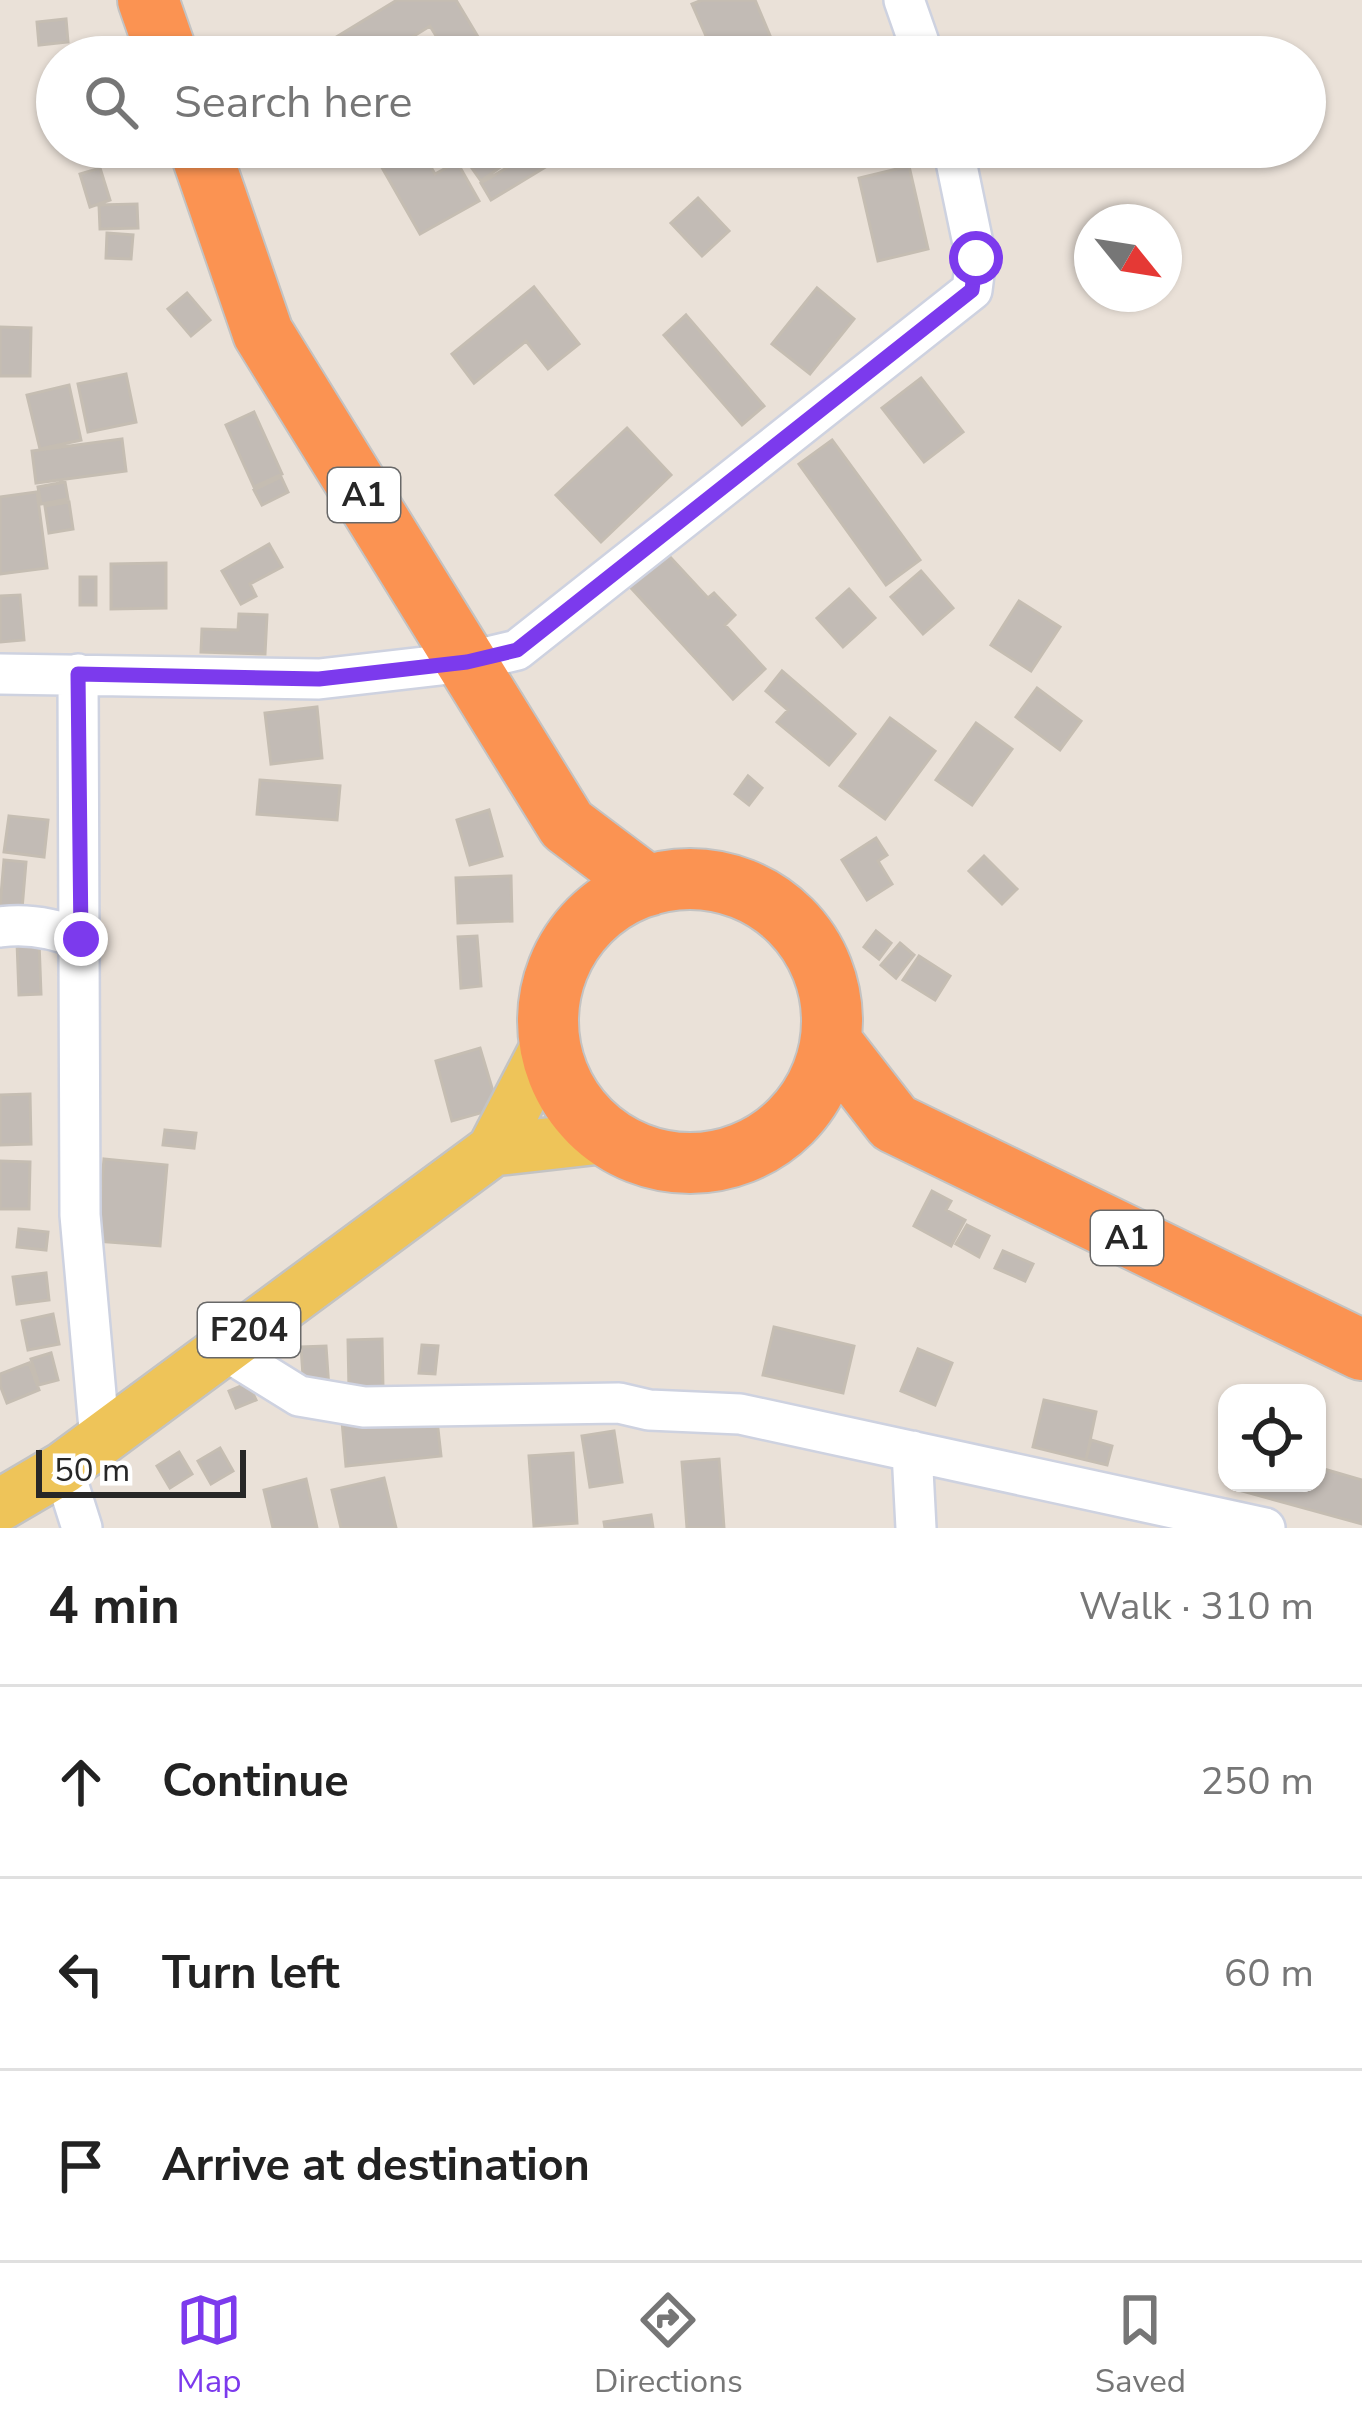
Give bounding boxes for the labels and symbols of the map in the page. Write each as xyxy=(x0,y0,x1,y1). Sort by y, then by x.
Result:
north arrow xyxy=(1074,204,1182,312)
route start xyxy=(949,231,1003,285)
road number: A1 xyxy=(328,468,400,522)
route end xyxy=(54,912,108,966)
road number: A1 xyxy=(1091,1211,1163,1265)
road number: F204 xyxy=(198,1303,300,1357)
scale bar xyxy=(36,1444,246,1497)

